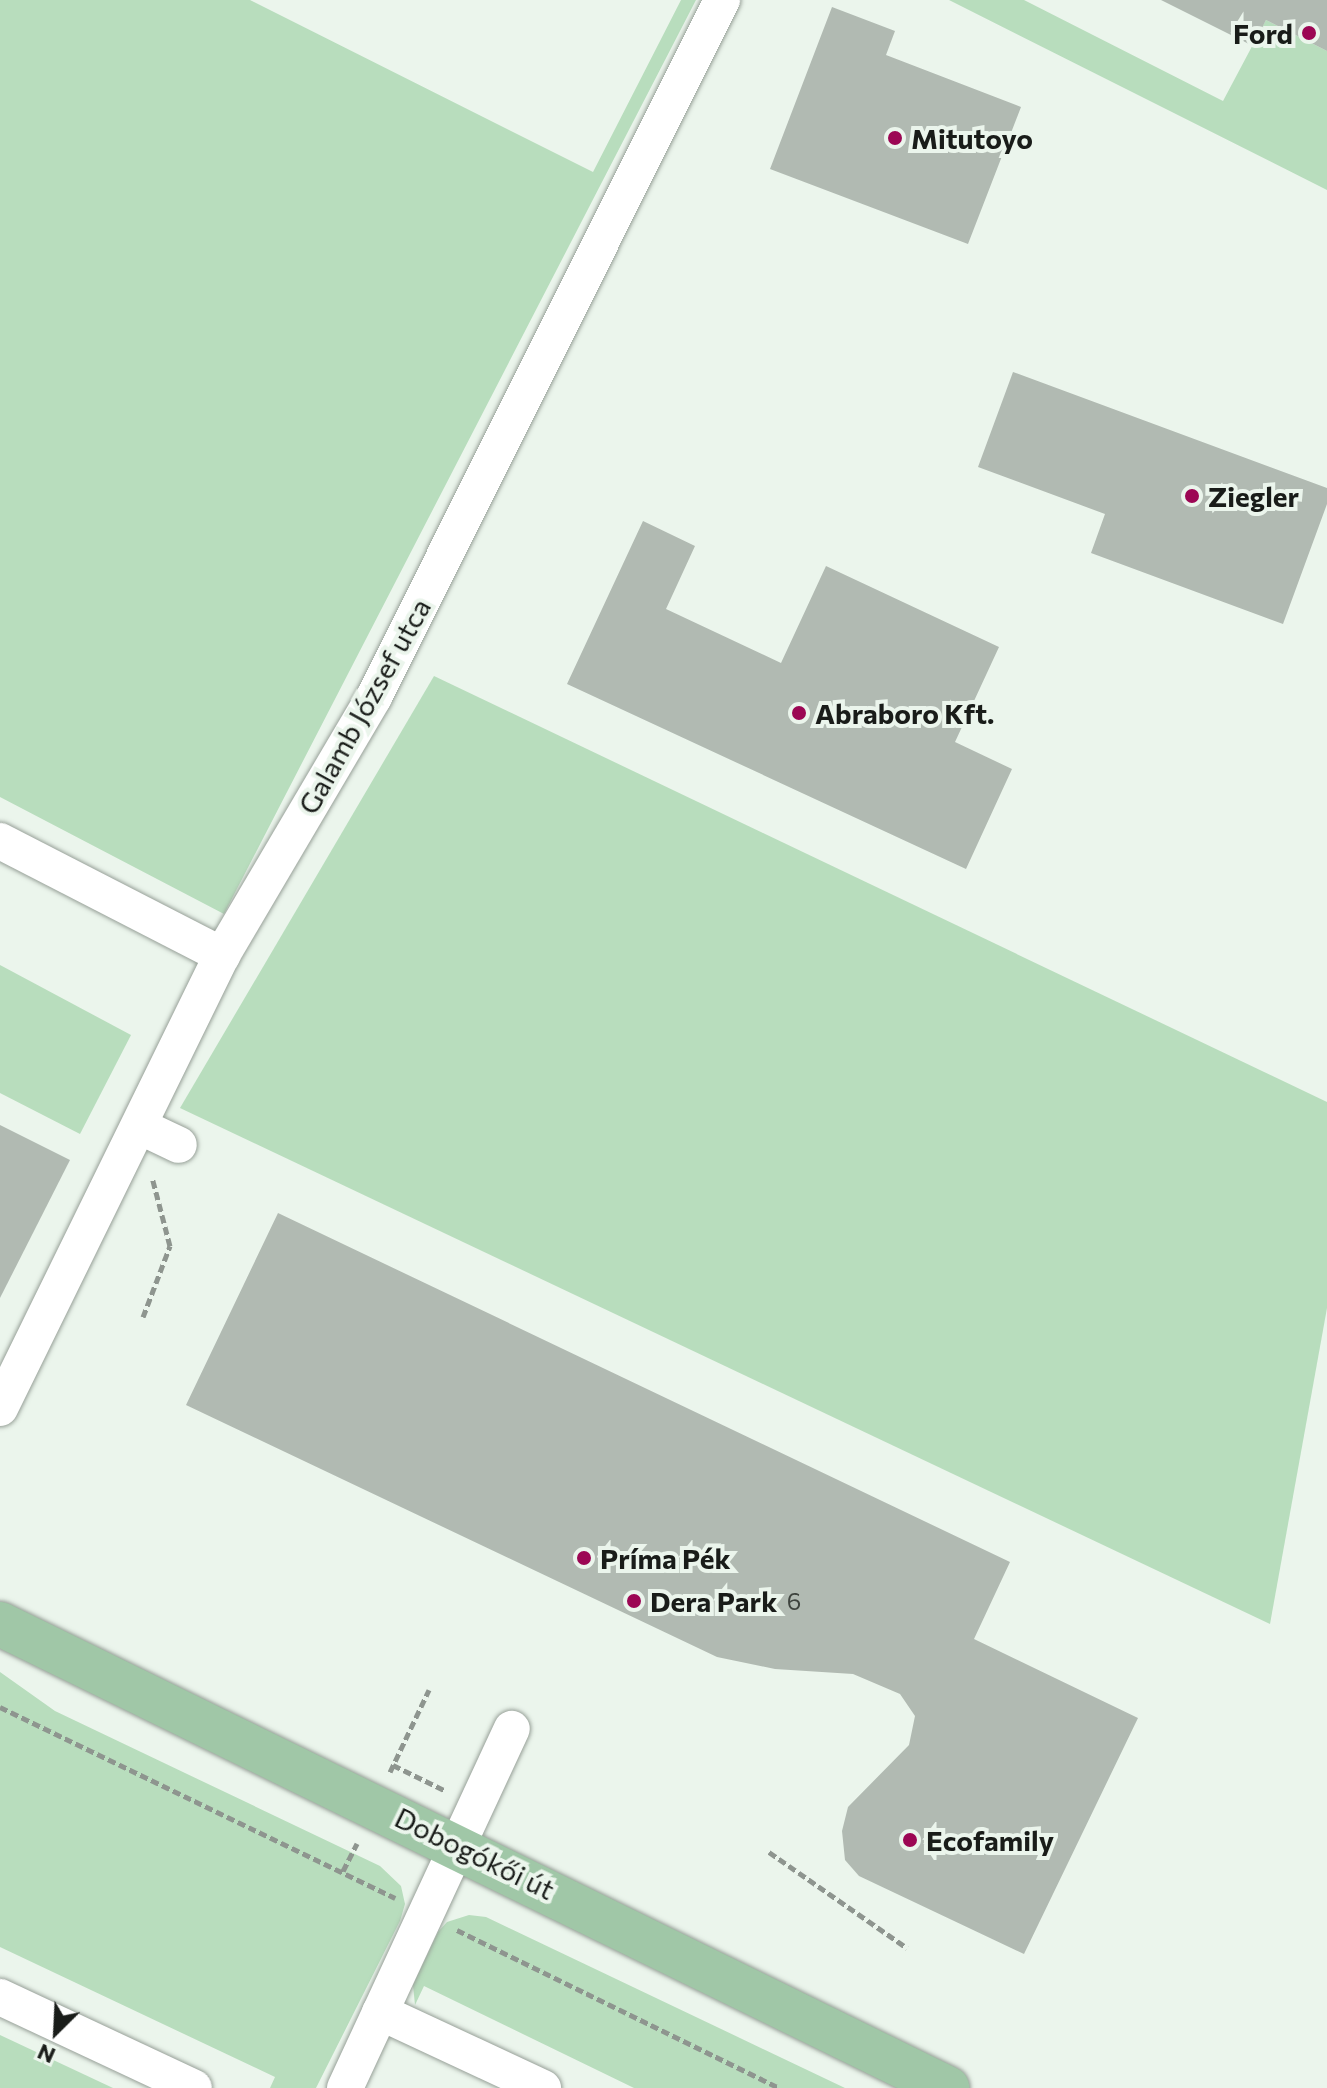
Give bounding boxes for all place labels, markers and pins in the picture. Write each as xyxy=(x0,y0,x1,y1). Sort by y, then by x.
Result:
place label: Ford xyxy=(1233,16,1293,50)
marker: Ford xyxy=(1300,24,1318,42)
place label: Mitutoyo xyxy=(911,121,1033,155)
marker: Mitutoyo xyxy=(886,129,904,147)
place label: Ziegler xyxy=(1208,479,1299,513)
marker: Ziegler xyxy=(1183,487,1201,505)
place label: Abraboro Kft. xyxy=(815,696,995,730)
marker: Abraboro Kft. xyxy=(790,704,808,722)
place label: Príma Pék xyxy=(600,1541,731,1575)
marker: Príma Pék xyxy=(575,1549,593,1567)
place label: Dera Park xyxy=(650,1584,777,1618)
marker: Dera Park xyxy=(625,1592,643,1610)
place label: Ecofamily xyxy=(926,1823,1054,1857)
marker: Ecofamily xyxy=(901,1831,919,1849)

